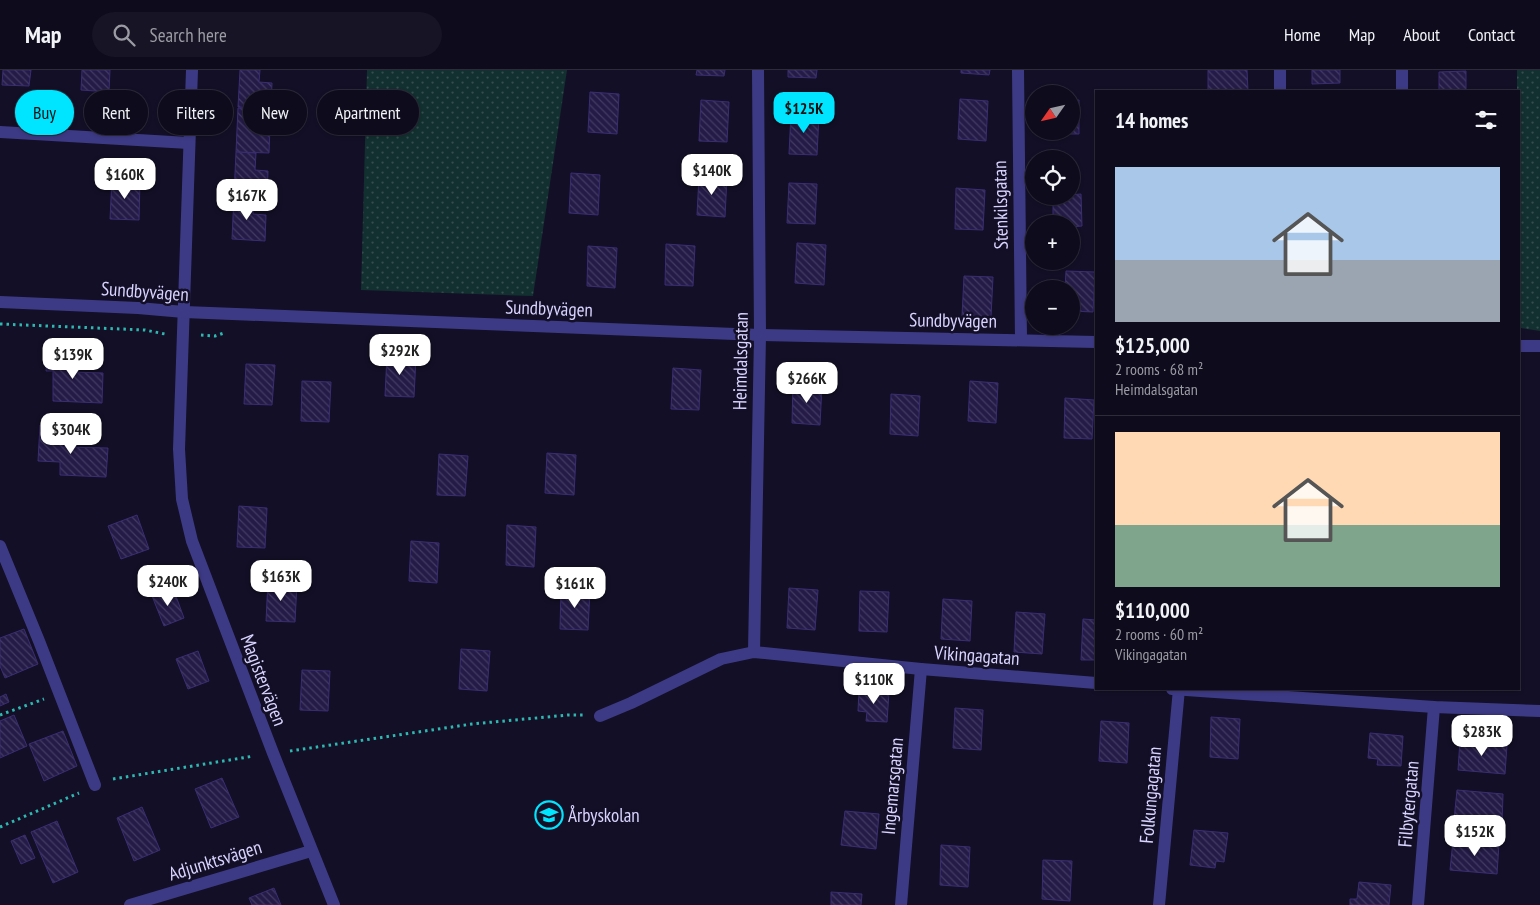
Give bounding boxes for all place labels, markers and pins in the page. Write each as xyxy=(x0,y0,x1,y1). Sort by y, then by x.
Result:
pin: $125K xyxy=(769,92,839,134)
pin: $140K xyxy=(677,154,747,196)
pin: $160K xyxy=(90,158,160,200)
pin: $167K xyxy=(212,178,282,221)
pin: $292K xyxy=(365,334,435,376)
pin: $139K xyxy=(38,338,108,380)
pin: $266K xyxy=(772,362,842,404)
pin: $304K xyxy=(36,412,106,455)
pin: $163K xyxy=(246,560,316,602)
pin: $240K xyxy=(133,564,203,607)
pin: $161K xyxy=(540,566,610,609)
pin: $110K xyxy=(839,662,909,705)
pin: $283K xyxy=(1447,714,1517,757)
school or university icon: Årbyskolan xyxy=(534,800,564,830)
place label: Årbyskolan xyxy=(568,803,640,827)
pin: $152K xyxy=(1440,814,1510,857)

